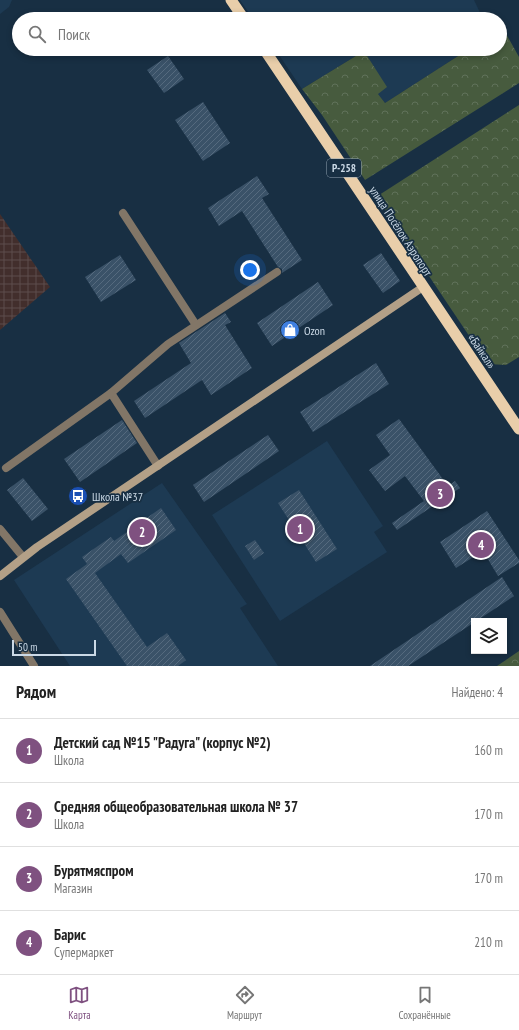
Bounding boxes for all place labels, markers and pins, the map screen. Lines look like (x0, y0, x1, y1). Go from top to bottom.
shop icon: Ozon (279, 319, 301, 341)
place label: Ozon (304, 323, 325, 338)
pin: 3 (427, 479, 453, 509)
bus stop icon: Школа №37 (67, 485, 89, 507)
place label: Школа №37 (92, 489, 143, 504)
pin: 1 (287, 514, 313, 544)
pin: 2 (129, 517, 155, 547)
pin: 4 (468, 530, 494, 560)

